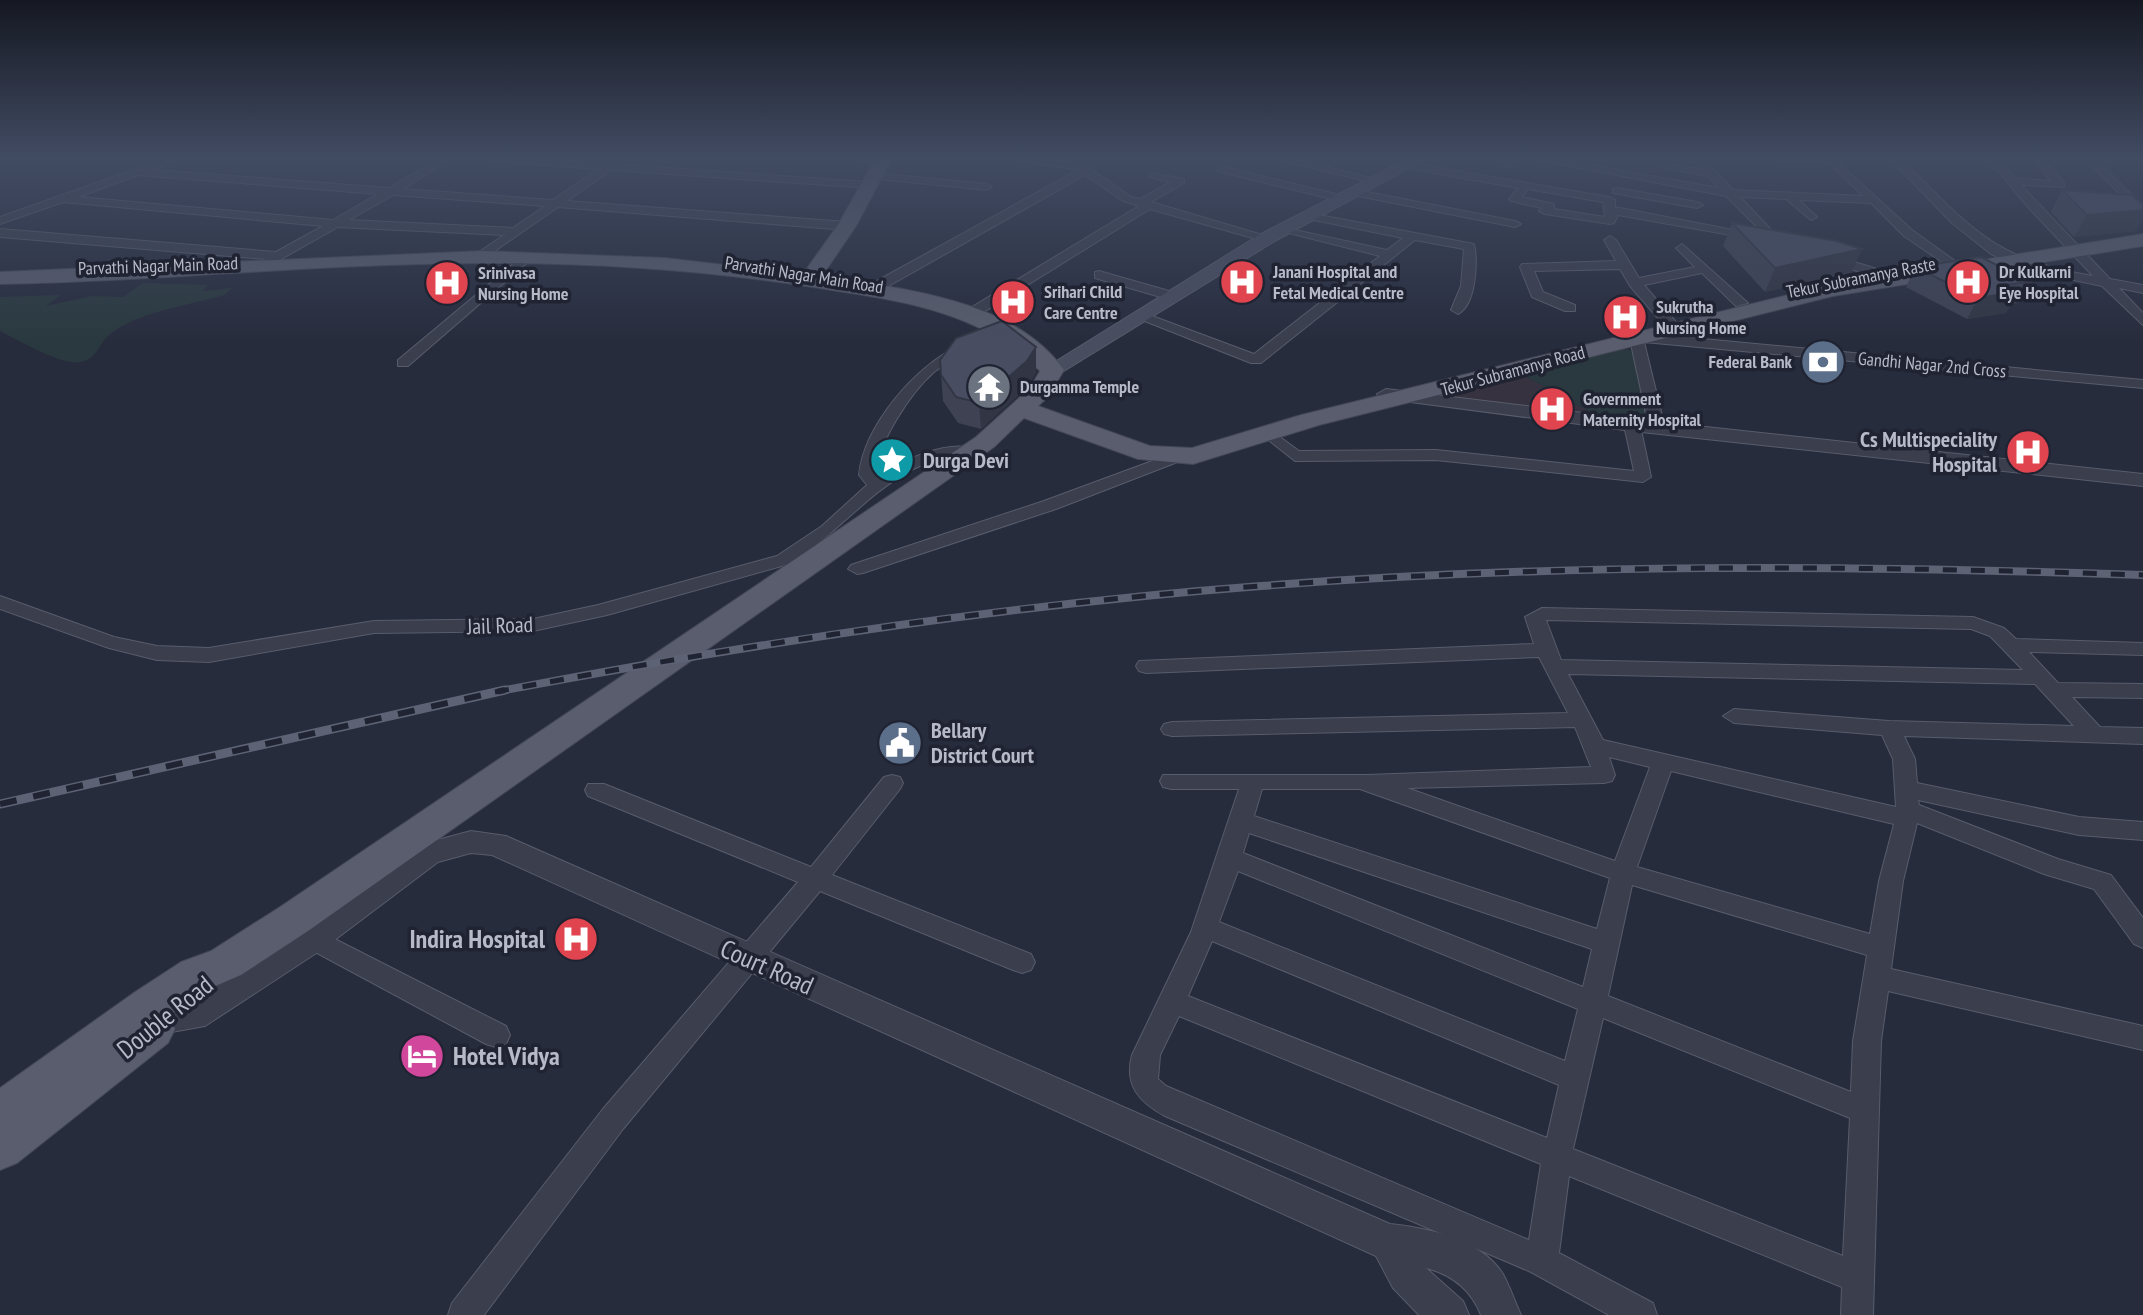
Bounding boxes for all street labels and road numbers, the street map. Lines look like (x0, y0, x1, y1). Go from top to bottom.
street label: Parvathi Nagar Main Road (78, 251, 238, 280)
street label: Parvathi Nagar Main Road (723, 251, 885, 298)
street label: Tekur Subramanya Raste (1784, 252, 1937, 303)
street label: Tekur Subramanya Road (1438, 340, 1587, 401)
street label: Gandhi Nagar 2nd Cross (1857, 347, 2007, 382)
street label: Jail Road (465, 610, 534, 640)
street label: Court Road (716, 931, 819, 1002)
street label: Double Road (110, 968, 219, 1065)

